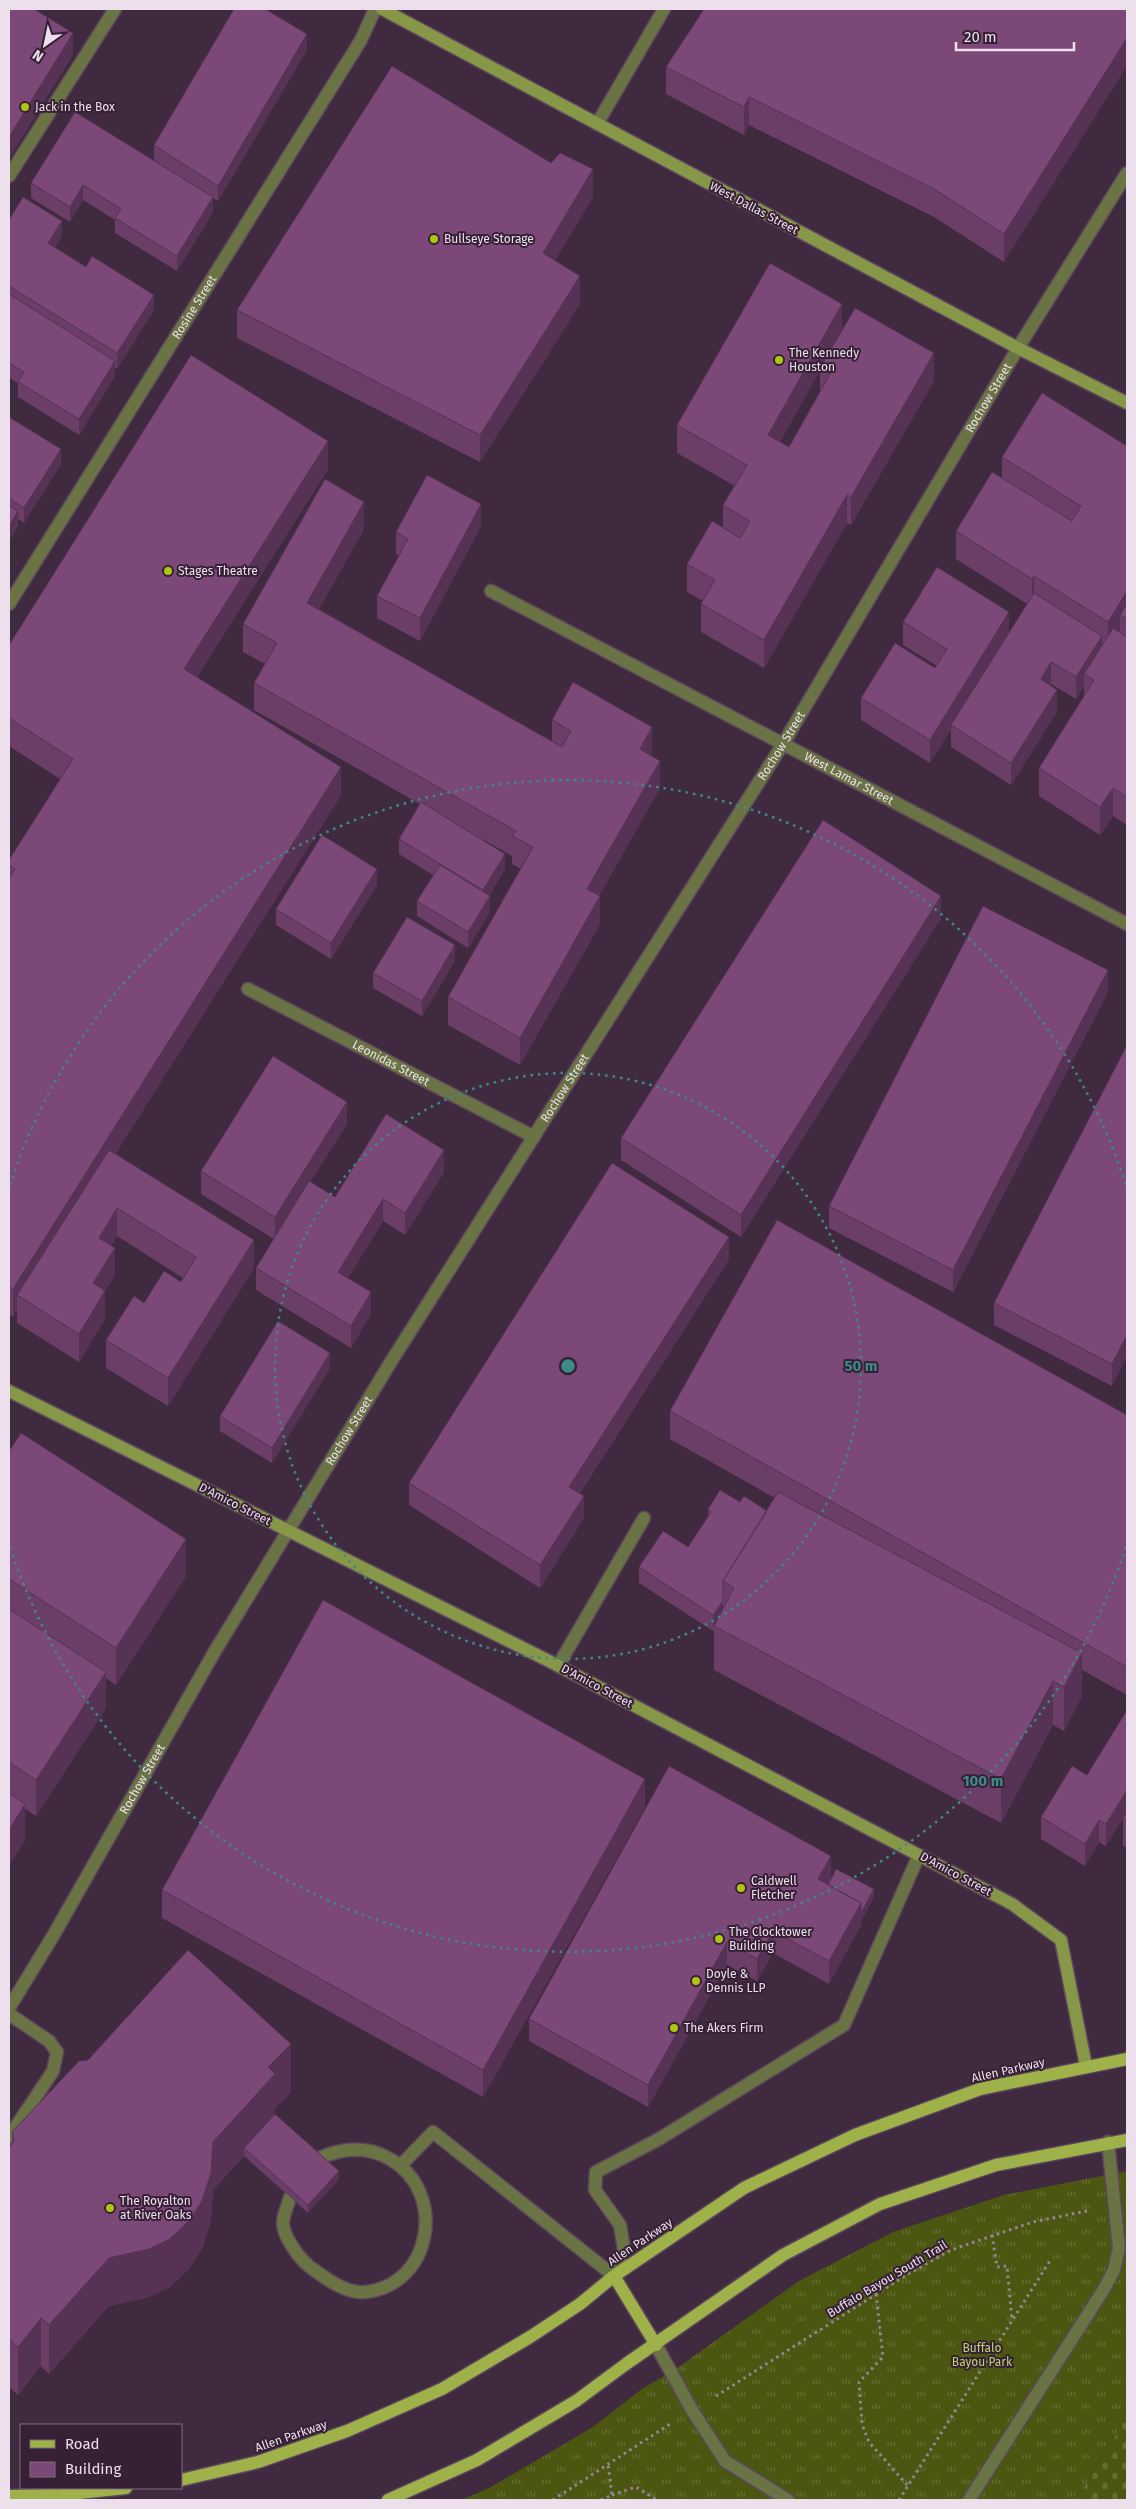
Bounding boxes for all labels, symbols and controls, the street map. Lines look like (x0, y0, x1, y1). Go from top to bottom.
north arrow (20, 20, 70, 70)
scale bar (956, 20, 1074, 52)
text: 20 m (964, 28, 997, 46)
text: N (30, 46, 47, 65)
place label: Jack in the Box (35, 100, 115, 114)
marker: Jack in the Box (19, 101, 31, 113)
street label: West Dallas Street (707, 179, 801, 238)
place label: Bullseye Storage (444, 232, 534, 246)
marker: Bullseye Storage (428, 233, 440, 245)
street label: Rosine Street (169, 272, 220, 342)
place label: The Kennedy Houston (789, 346, 859, 374)
marker: The Kennedy Houston (773, 354, 785, 366)
street label: Rochow Street (962, 360, 1015, 435)
place label: Stages Theatre (178, 564, 258, 578)
marker: Stages Theatre (162, 565, 174, 577)
street label: Rochow Street (755, 708, 808, 783)
street label: West Lamar Street (802, 749, 897, 808)
street label: Leonidas Street (350, 1037, 432, 1089)
street label: Rochow Street (538, 1051, 592, 1125)
centre of rings (559, 1357, 577, 1375)
text: 50 m (844, 1357, 878, 1375)
street label: Rochow Street (323, 1393, 376, 1468)
street label: D'Amico Street (197, 1480, 274, 1528)
street label: D'Amico Street (559, 1661, 636, 1711)
street label: Rochow Street (117, 1741, 168, 1816)
text: 100 m (963, 1772, 1003, 1790)
street label: D'Amico Street (918, 1849, 995, 1899)
place label: Caldwell Fletcher (751, 1874, 797, 1902)
marker: Caldwell Fletcher (735, 1882, 747, 1894)
place label: The Clocktower Building (729, 1925, 812, 1953)
marker: The Clocktower Building (713, 1933, 725, 1945)
place label: Doyle & Dennis LLP (706, 1967, 765, 1995)
marker: Doyle & Dennis LLP (690, 1975, 702, 1987)
place label: The Akers Firm (684, 2021, 763, 2035)
marker: The Akers Firm (668, 2022, 680, 2034)
street label: Allen Parkway (970, 2055, 1046, 2085)
place label: The Royalton at River Oaks (120, 2194, 192, 2222)
marker: The Royalton at River Oaks (104, 2202, 116, 2214)
street label: Allen Parkway (605, 2215, 675, 2269)
street label: Buffalo Bayou South Trail (825, 2237, 950, 2320)
park label: Buffalo Bayou Park (952, 2341, 1013, 2369)
street label: Allen Parkway (253, 2417, 329, 2455)
legend (20, 2424, 182, 2489)
text: Road (65, 2435, 100, 2453)
text: Building (65, 2460, 121, 2478)

